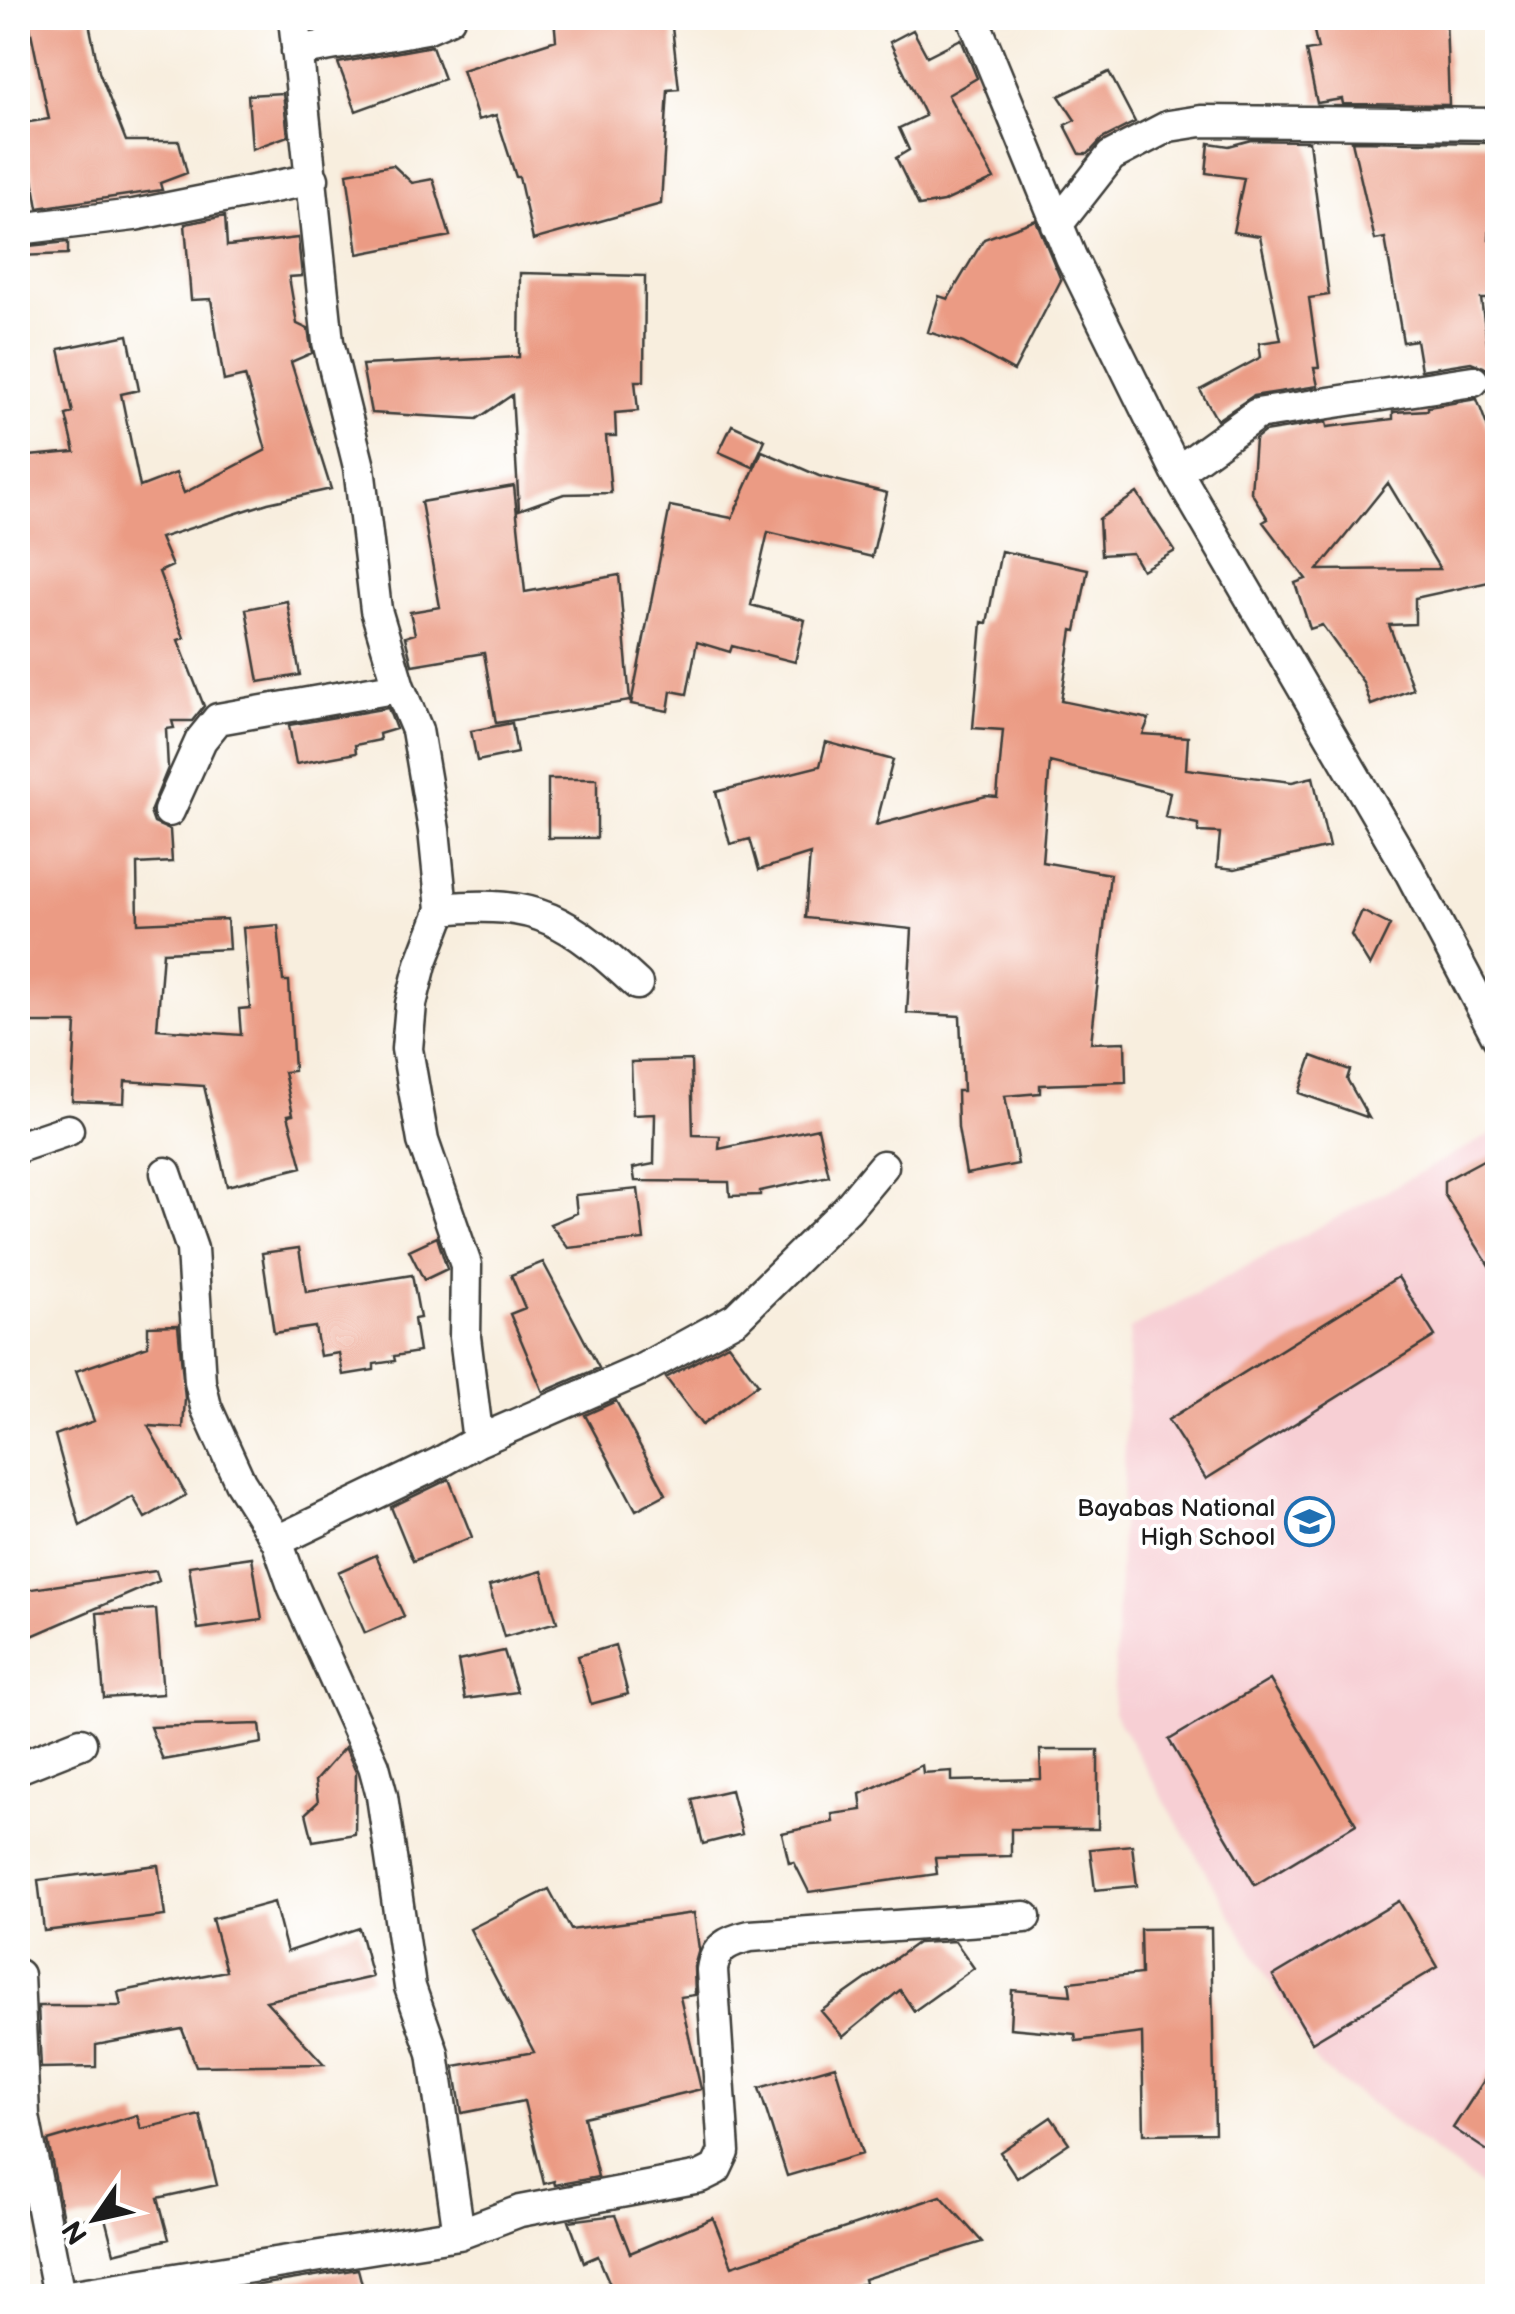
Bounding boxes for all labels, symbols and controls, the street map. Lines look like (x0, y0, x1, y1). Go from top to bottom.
place label: Bayabas National High School (1077, 1493, 1275, 1553)
school or university icon: Bayabas National High School (1284, 1495, 1336, 1547)
north arrow (45, 2169, 145, 2269)
text: N (56, 2214, 95, 2250)

